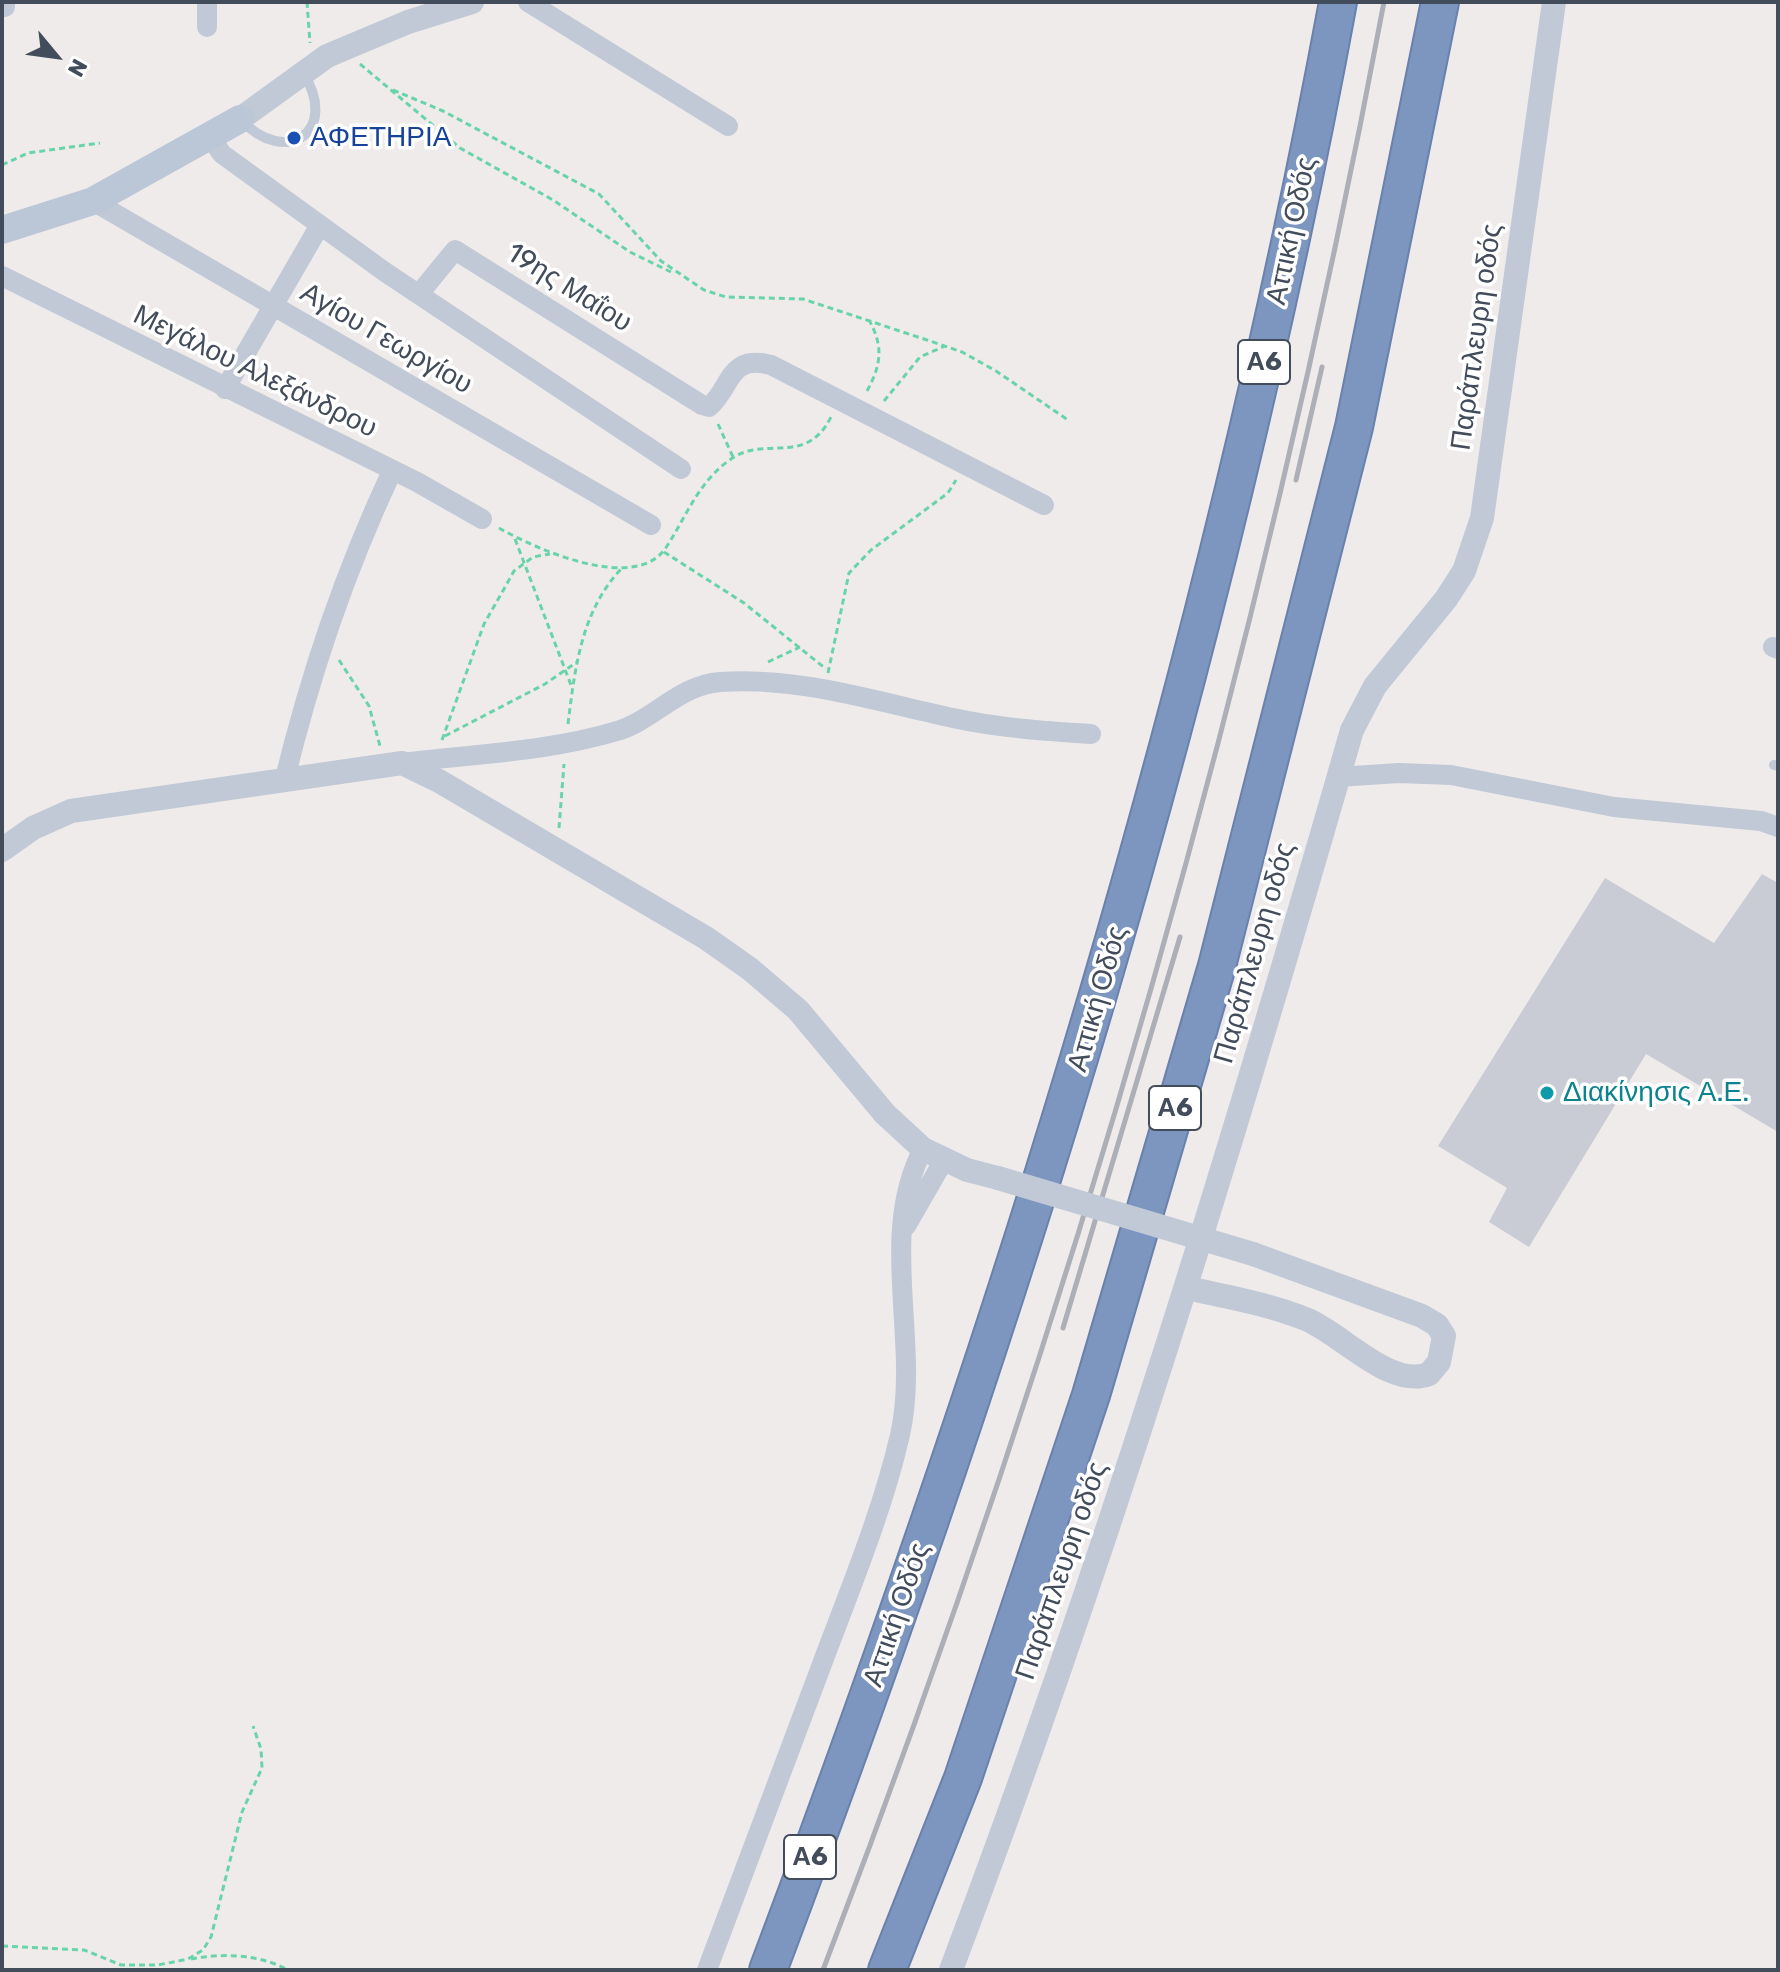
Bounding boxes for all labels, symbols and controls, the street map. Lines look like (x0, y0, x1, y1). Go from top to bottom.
north arrow (16, 16, 96, 96)
text: N (62, 54, 93, 81)
place label: ΑΦΕΤΗΡΙΑ (310, 121, 451, 155)
marker: ΑΦΕΤΗΡΙΑ (285, 129, 303, 147)
street label: Αττική Οδός (1260, 154, 1324, 308)
street label: Παράπλευρη οδός (1444, 222, 1510, 452)
street label: 19ης Μαΐου (500, 236, 638, 340)
street label: Αγίου Γεωργίου (294, 276, 478, 402)
street label: Μεγάλου Αλεξάνδρου (128, 298, 382, 446)
road number: Α6 (1238, 340, 1290, 384)
street label: Παράπλευρη οδός (1207, 839, 1303, 1067)
street label: Αττική Οδός (1061, 922, 1135, 1076)
place label: Διακίνησις Α.Ε. (1563, 1076, 1749, 1110)
marker: Διακίνησις Α.Ε. (1538, 1084, 1556, 1102)
road number: Α6 (1149, 1086, 1201, 1130)
street label: Παράπλευρη οδός (1009, 1458, 1115, 1684)
street label: Αττική Οδός (857, 1539, 937, 1691)
road number: Α6 (784, 1835, 836, 1879)

